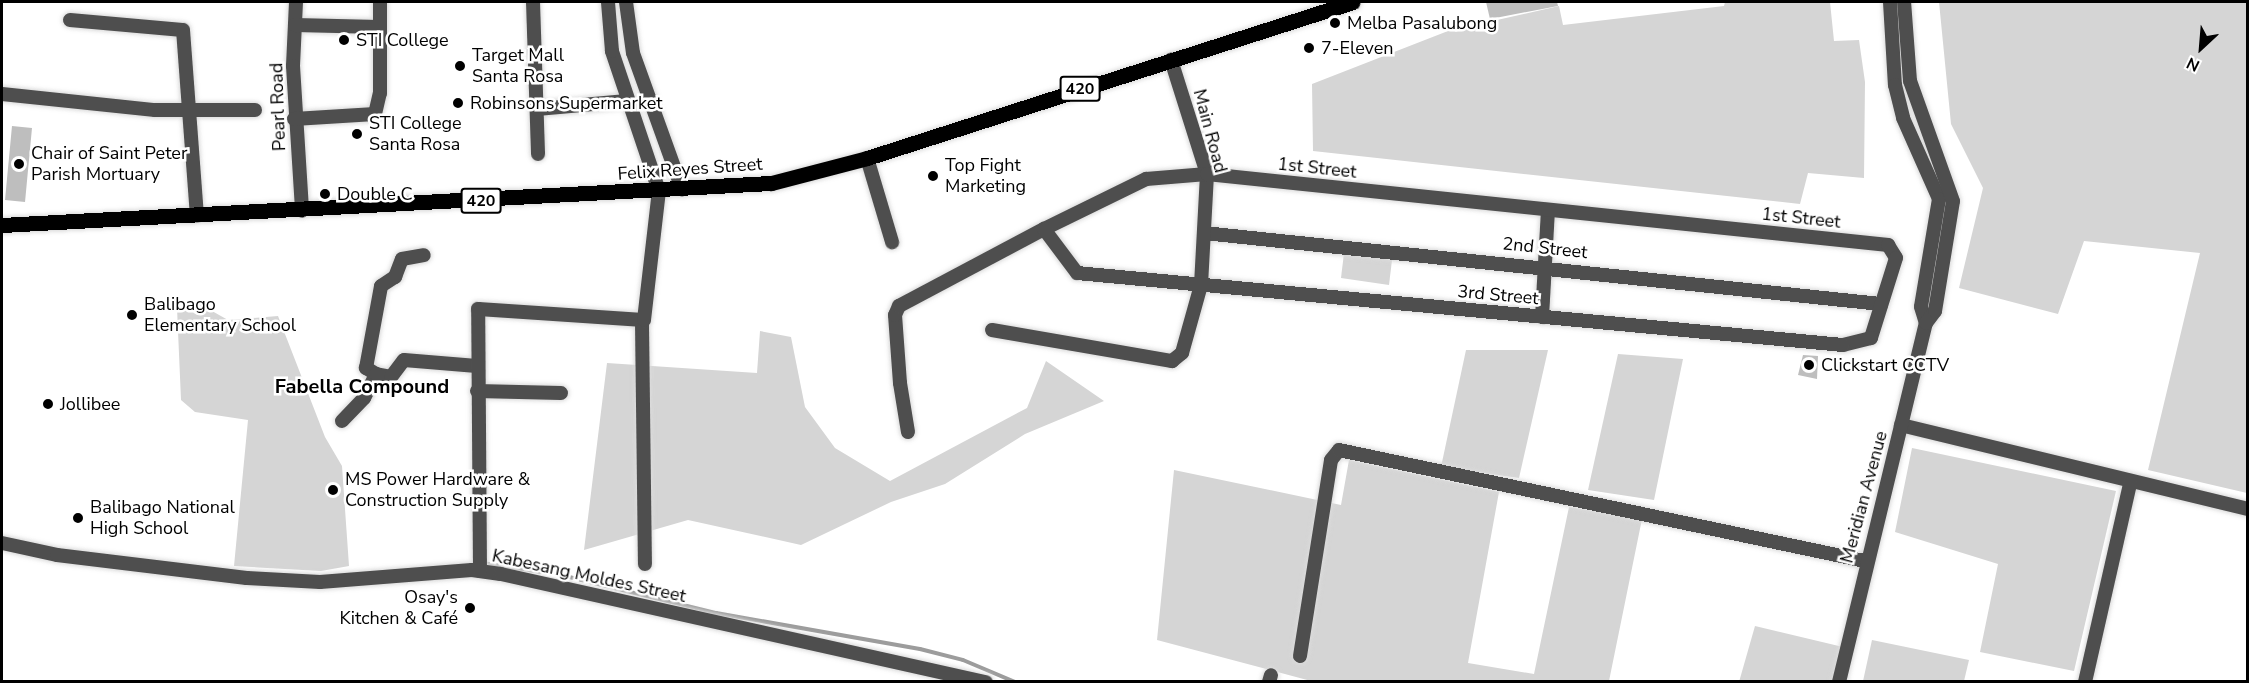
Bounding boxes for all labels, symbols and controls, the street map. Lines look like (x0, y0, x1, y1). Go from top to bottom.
place label: Melba Pasalubong (1347, 12, 1497, 34)
marker: Melba Pasalubong (1328, 16, 1342, 30)
north arrow (2171, 18, 2231, 78)
place label: STI College (356, 29, 449, 51)
marker: STI College (337, 33, 351, 47)
place label: 7-Eleven (1321, 37, 1394, 59)
marker: 7-Eleven (1302, 41, 1316, 55)
place label: Target Mall Santa Rosa (472, 45, 564, 88)
text: N (2183, 52, 2203, 77)
marker: Target Mall Santa Rosa (453, 59, 467, 73)
street label: Pearl Road (266, 62, 290, 152)
road number: 420 (1059, 76, 1101, 102)
street label: Main Road (1188, 87, 1232, 175)
place label: Robinsons Supermarket (470, 92, 663, 114)
marker: Robinsons Supermarket (451, 96, 465, 110)
place label: STI College Santa Rosa (369, 113, 462, 156)
marker: STI College Santa Rosa (350, 127, 364, 141)
place label: Chair of Saint Peter Parish Mortuary (31, 143, 187, 186)
street label: Felix Reyes Street (617, 153, 763, 185)
street label: 1st Street (1276, 153, 1358, 183)
place label: Top Fight Marketing (945, 155, 1026, 198)
marker: Chair of Saint Peter Parish Mortuary (12, 157, 26, 171)
marker: Top Fight Marketing (926, 169, 940, 183)
place label: Double C (337, 183, 413, 205)
marker: Double C (318, 187, 332, 201)
road number: 420 (460, 188, 502, 214)
street label: 1st Street (1760, 203, 1842, 233)
street label: 2nd Street (1501, 233, 1589, 263)
street label: 3rd Street (1457, 281, 1539, 309)
place label: Balibago Elementary School (144, 294, 296, 336)
marker: Balibago Elementary School (125, 308, 139, 322)
place label: Clickstart CCTV (1821, 354, 1949, 376)
marker: Clickstart CCTV (1802, 358, 1816, 372)
district label: Fabella Compound (275, 374, 449, 398)
place label: Jollibee (60, 393, 120, 415)
marker: Jollibee (41, 397, 55, 411)
street label: Meridian Avenue (1836, 429, 1892, 565)
place label: MS Power Hardware & Construction Supply (345, 469, 530, 512)
marker: MS Power Hardware & Construction Supply (326, 483, 340, 497)
place label: Balibago National High School (90, 497, 235, 540)
marker: Balibago National High School (71, 511, 85, 525)
street label: Kabesang Moldes Street (490, 545, 688, 607)
place label: Osay's Kitchen & Café (340, 587, 458, 630)
marker: Osay's Kitchen & Café (463, 601, 477, 615)

